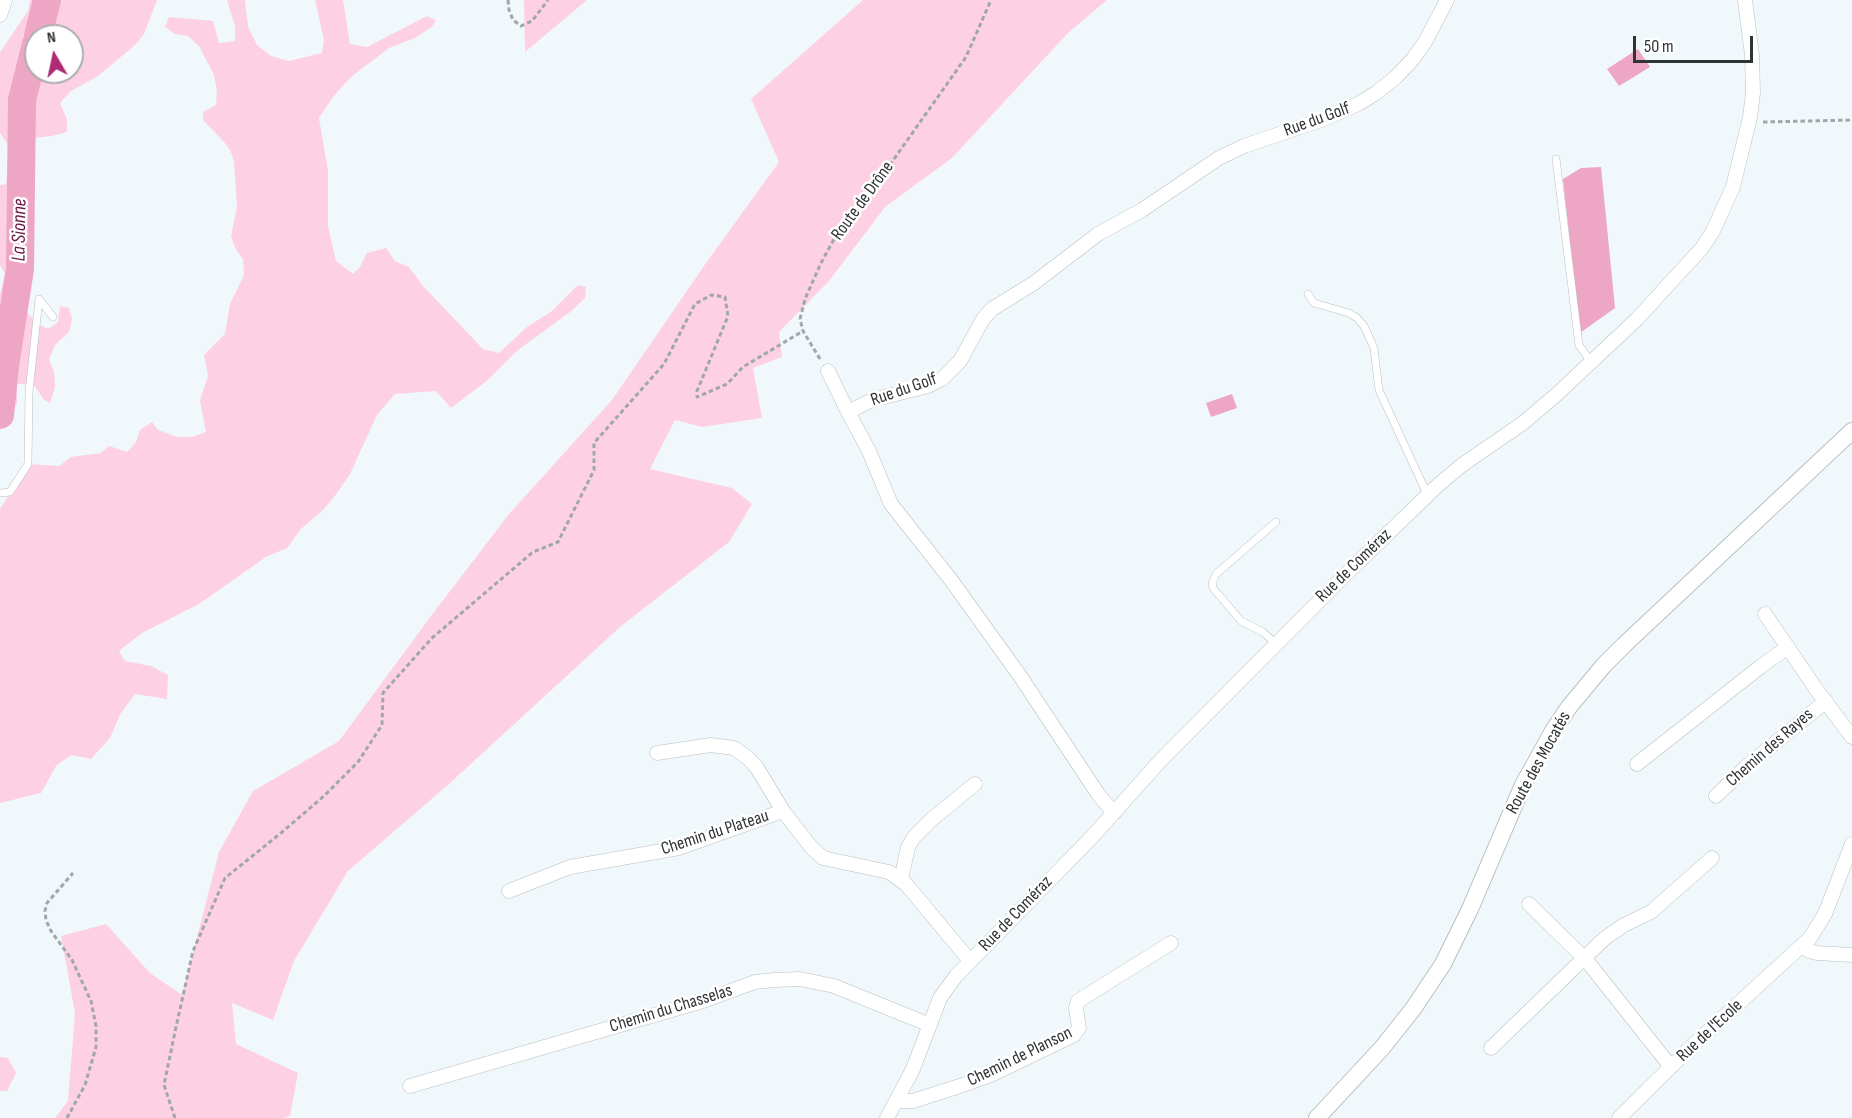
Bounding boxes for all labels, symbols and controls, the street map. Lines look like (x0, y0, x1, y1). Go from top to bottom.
north arrow (24, 24, 84, 84)
scale bar (1636, 24, 1756, 62)
text: N (46, 28, 57, 48)
text: 50 m (1644, 36, 1674, 57)
street label: Rue du Golf (1281, 98, 1353, 142)
street label: Route de Drône (827, 157, 899, 245)
water label: La Sionne (7, 198, 33, 262)
street label: Rue du Golf (868, 369, 940, 411)
street label: Rue de Coméraz (1312, 525, 1396, 607)
street label: Chemin des Rayes (1722, 704, 1818, 792)
street label: Route des Mocatés (1502, 708, 1576, 818)
street label: Chemin du Plateau (658, 805, 772, 861)
street label: Rue de Coméraz (975, 872, 1057, 956)
street label: Chemin du Chasselas (607, 980, 735, 1038)
street label: Rue de l'Ecole (1673, 995, 1747, 1067)
street label: Chemin de Planson (964, 1022, 1076, 1092)

